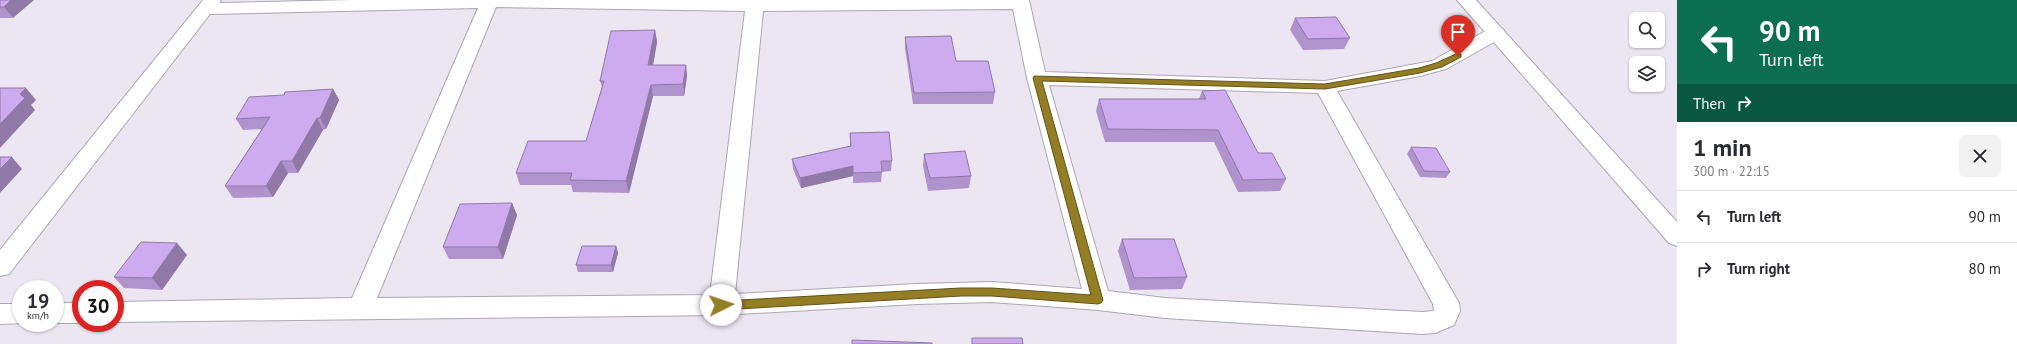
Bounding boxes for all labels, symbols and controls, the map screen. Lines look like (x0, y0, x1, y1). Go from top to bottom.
map controls (1629, 12, 1665, 92)
button: search (1629, 12, 1665, 48)
text: 90 m (1759, 12, 1820, 49)
pin (1441, 15, 1475, 56)
icon: left (1693, 16, 1745, 68)
icon: arrive (1447, 21, 1469, 43)
text: Turn left (1759, 48, 1824, 71)
button: layers (1629, 56, 1665, 92)
icon: right (1733, 92, 1755, 114)
text: Then (1693, 94, 1725, 113)
text: 1 min (1693, 132, 1752, 163)
button: close (1959, 135, 2001, 177)
text: 300 m · 22:15 (1693, 163, 1770, 180)
icon: left (1693, 206, 1715, 228)
text: Turn left (1727, 207, 1781, 226)
text: 90 m (1968, 207, 2001, 226)
icon: right (1693, 258, 1715, 280)
text: Turn right (1727, 259, 1790, 278)
text: 80 m (1968, 259, 2001, 278)
speed limit sign: 30 (72, 280, 124, 332)
position arrow (700, 284, 742, 326)
text: 19 (27, 288, 49, 314)
text: km/h (27, 309, 49, 322)

